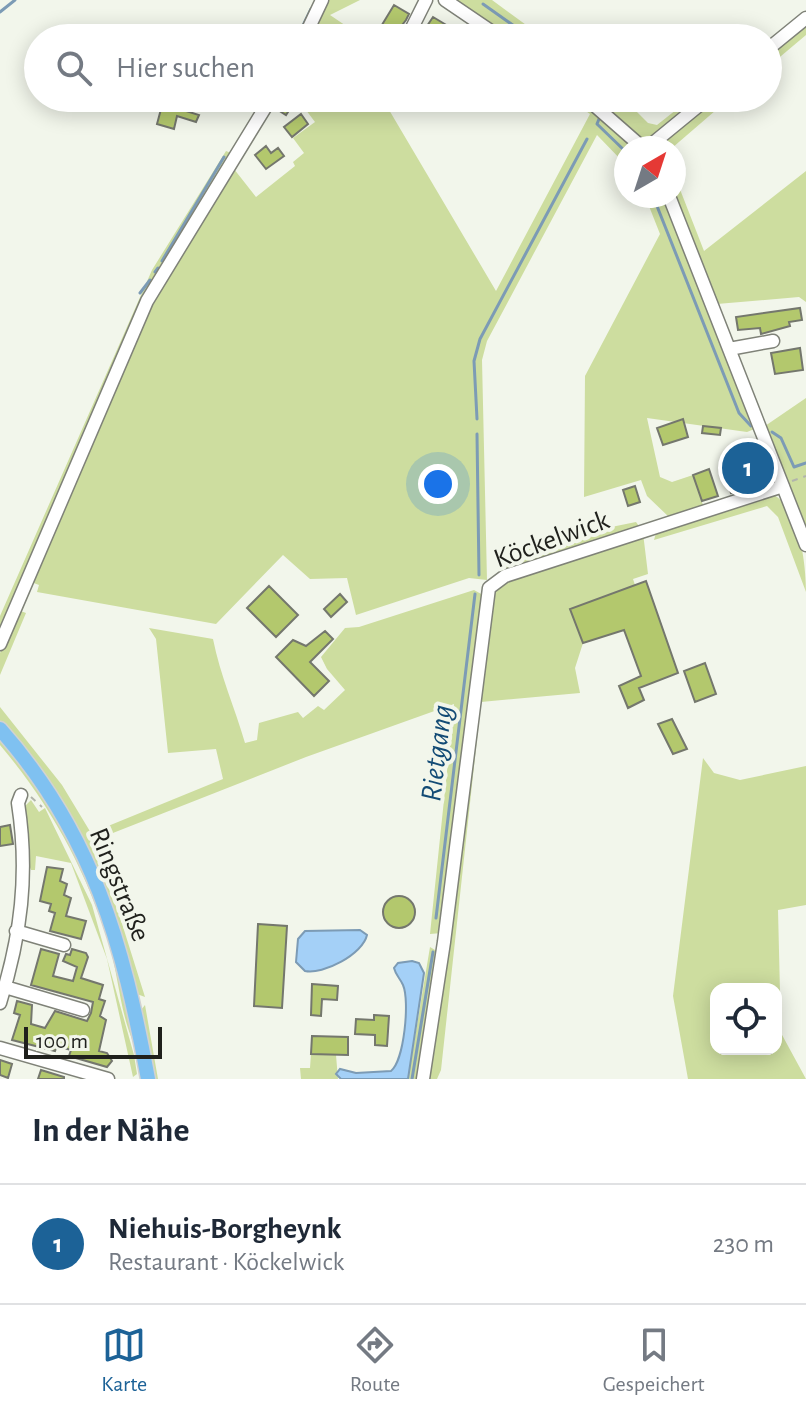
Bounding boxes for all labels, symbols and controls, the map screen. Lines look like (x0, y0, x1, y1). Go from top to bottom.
search box (24, 24, 782, 112)
icon: search (52, 46, 96, 90)
text: Hier suchen (116, 53, 255, 83)
north arrow (614, 136, 686, 208)
pin: 1 (722, 438, 774, 498)
your location (418, 464, 458, 504)
street label: Köckelwick (490, 506, 613, 574)
water label: Rietgang (416, 703, 458, 803)
street label: Ringstraße (84, 824, 155, 946)
map controls (710, 983, 782, 1055)
button: locate (710, 983, 782, 1055)
scale bar (24, 1023, 162, 1059)
text: 100 m (36, 1030, 88, 1052)
text: In der Nähe (32, 1114, 189, 1148)
text: Niehuis-Borgheynk (108, 1214, 341, 1244)
text: 1 (53, 1231, 63, 1257)
text: 230 m (713, 1231, 774, 1257)
text: Restaurant · Köckelwick (108, 1249, 344, 1275)
tab: Karte (101, 1323, 147, 1397)
tab: Route (350, 1323, 400, 1397)
tab: Gespeichert (603, 1323, 705, 1397)

